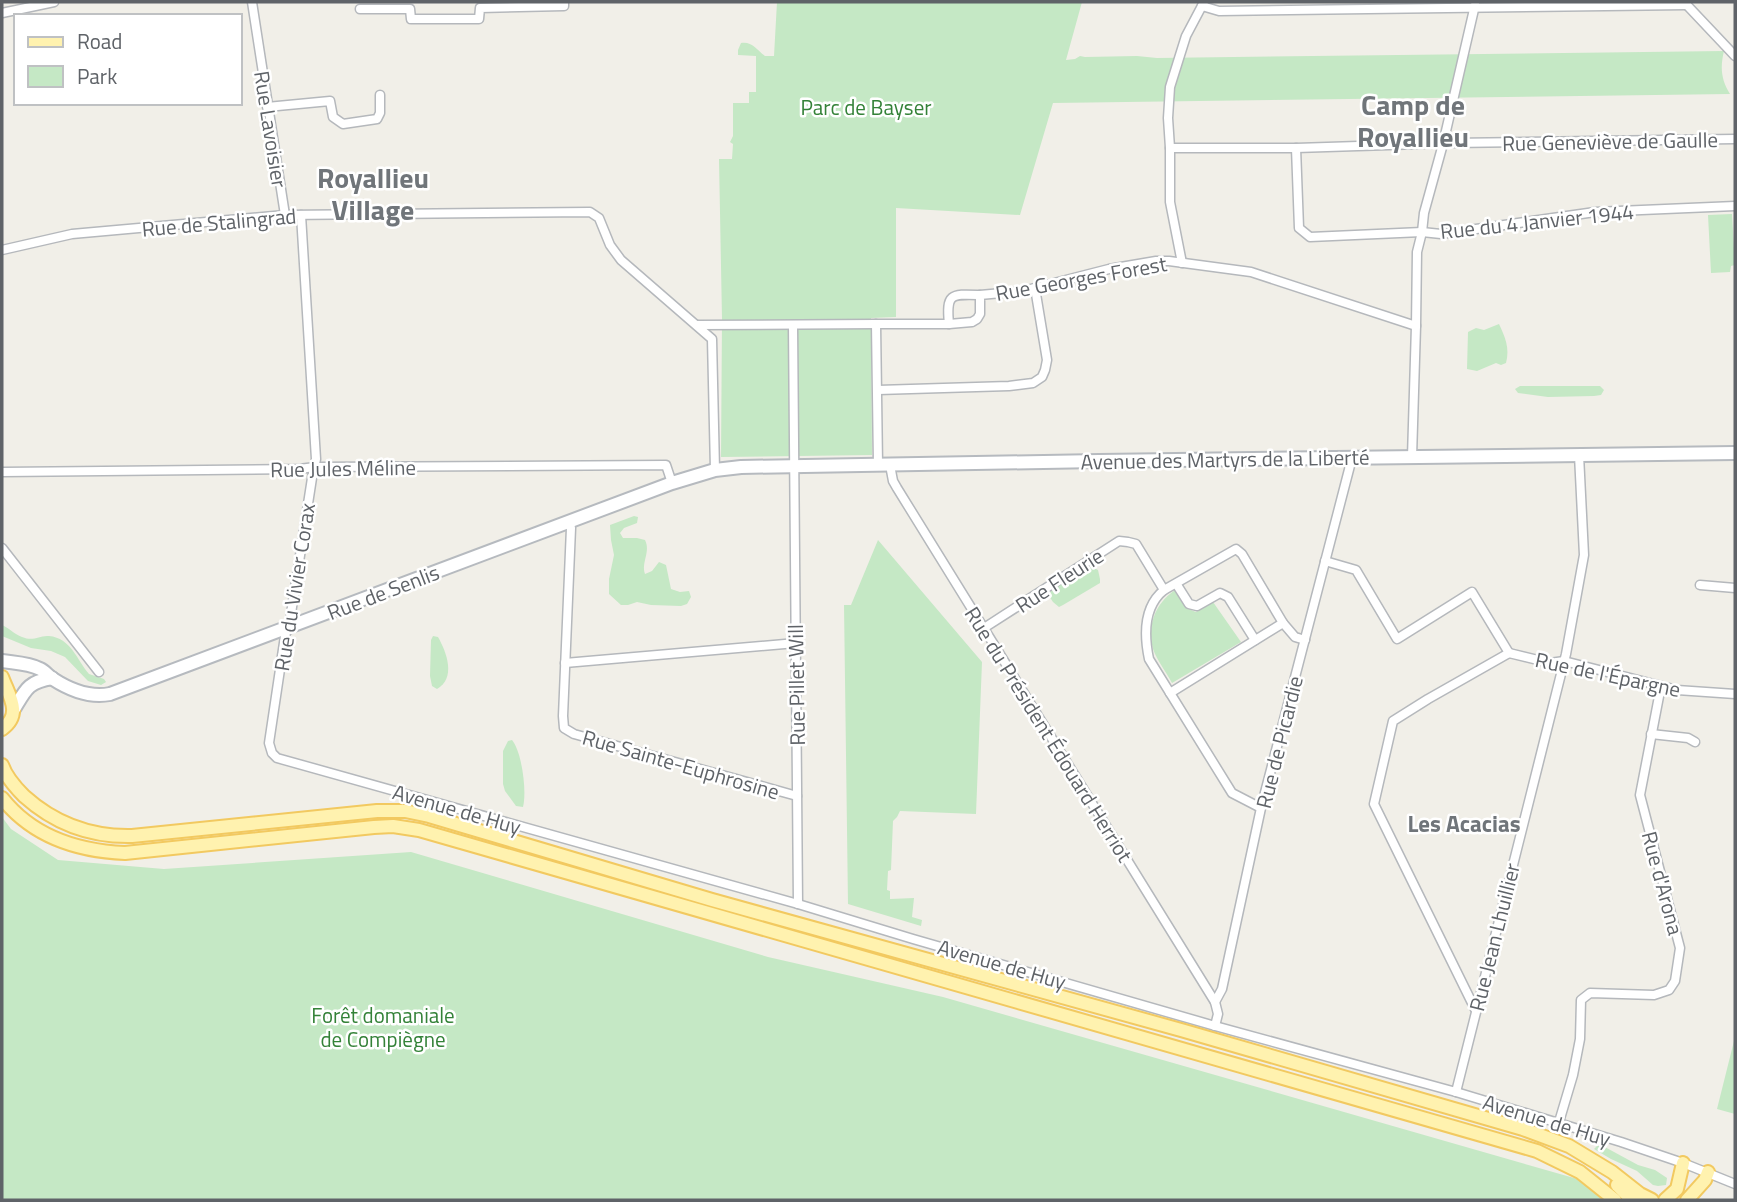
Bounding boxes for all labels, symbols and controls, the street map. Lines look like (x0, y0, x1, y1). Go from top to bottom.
legend (14, 14, 242, 105)
text: Road (77, 25, 122, 57)
text: Park (77, 60, 117, 92)
street label: Rue Lavoisier (246, 68, 296, 190)
district label: Camp de Royallieu (1357, 83, 1469, 158)
park label: Parc de Bayser (800, 91, 932, 123)
street label: Rue Geneviève de Gaulle (1502, 123, 1718, 159)
district label: Royallieu Village (317, 156, 429, 231)
street label: Rue du 4 Janvier 1944 (1439, 195, 1635, 247)
street label: Rue de Stalingrad (140, 199, 298, 245)
street label: Rue Georges Forest (993, 247, 1170, 309)
street label: Avenue des Martyrs de la Liberté (1080, 440, 1370, 478)
street label: Rue Jules Méline (270, 451, 416, 485)
street label: Rue du Vivier Corax (265, 500, 323, 673)
street label: Rue Fleurie (1009, 540, 1109, 620)
street label: Rue de Senlis (322, 556, 444, 628)
street label: Rue du Président Édouard Herriot (957, 600, 1141, 868)
street label: Rue Pillet Will (779, 624, 813, 746)
street label: Rue de l'Épargne (1532, 643, 1684, 705)
street label: Rue de Picardie (1247, 672, 1311, 812)
street label: Rue Sainte-Euphrosine (579, 721, 783, 807)
street label: Avenue de Huy (389, 775, 525, 843)
district label: Les Acacias (1407, 806, 1521, 841)
street label: Rue d'Arona (1634, 828, 1692, 939)
street label: Rue Jean Lhuillier (1460, 860, 1528, 1014)
street label: Avenue de Huy (934, 930, 1070, 998)
park label: Forêt domaniale de Compiègne (311, 999, 455, 1055)
street label: Avenue de Huy (1479, 1085, 1615, 1155)

